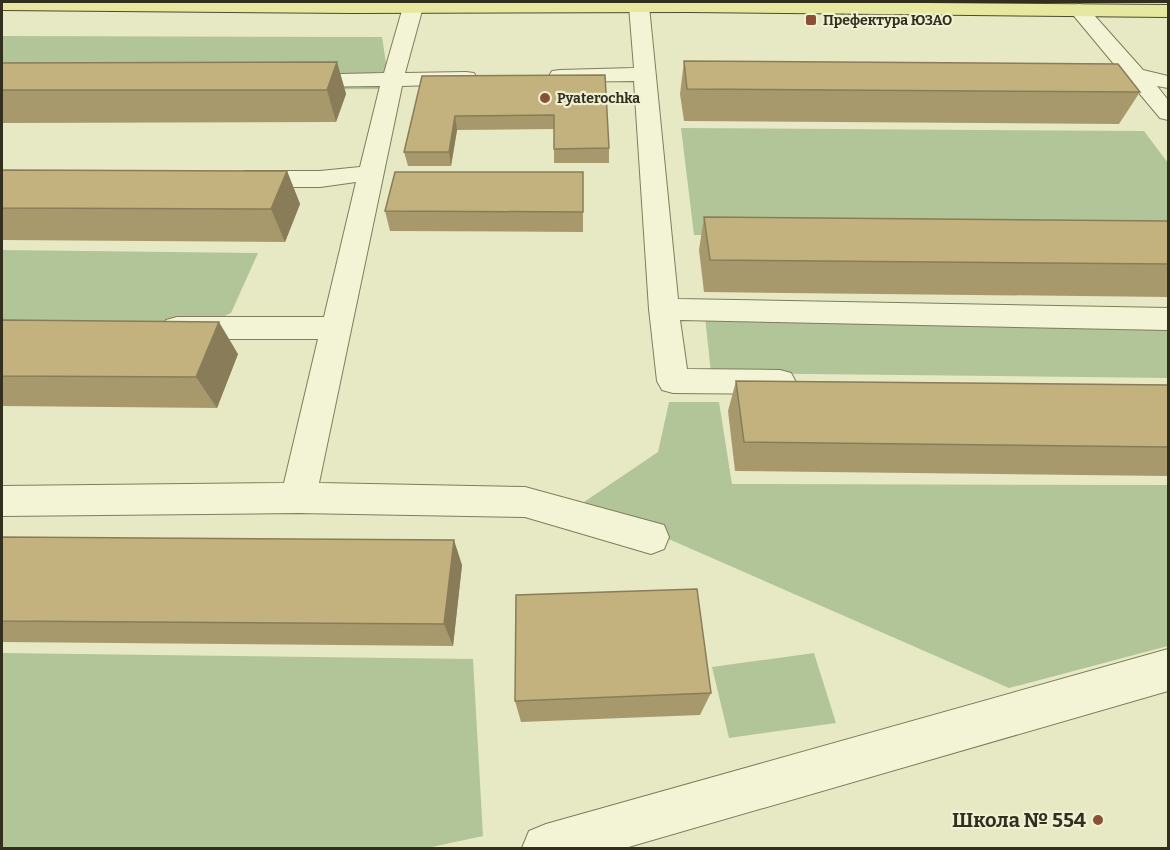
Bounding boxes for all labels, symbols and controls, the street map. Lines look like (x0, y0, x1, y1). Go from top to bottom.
place label: Префектура ЮЗАО (823, 12, 952, 29)
marker: Префектура ЮЗАО (804, 13, 818, 27)
place label: Pyaterochka (557, 90, 640, 107)
marker: Pyaterochka (538, 91, 552, 105)
place label: Школа № 554 (952, 808, 1086, 832)
marker: Школа № 554 (1091, 813, 1105, 827)

